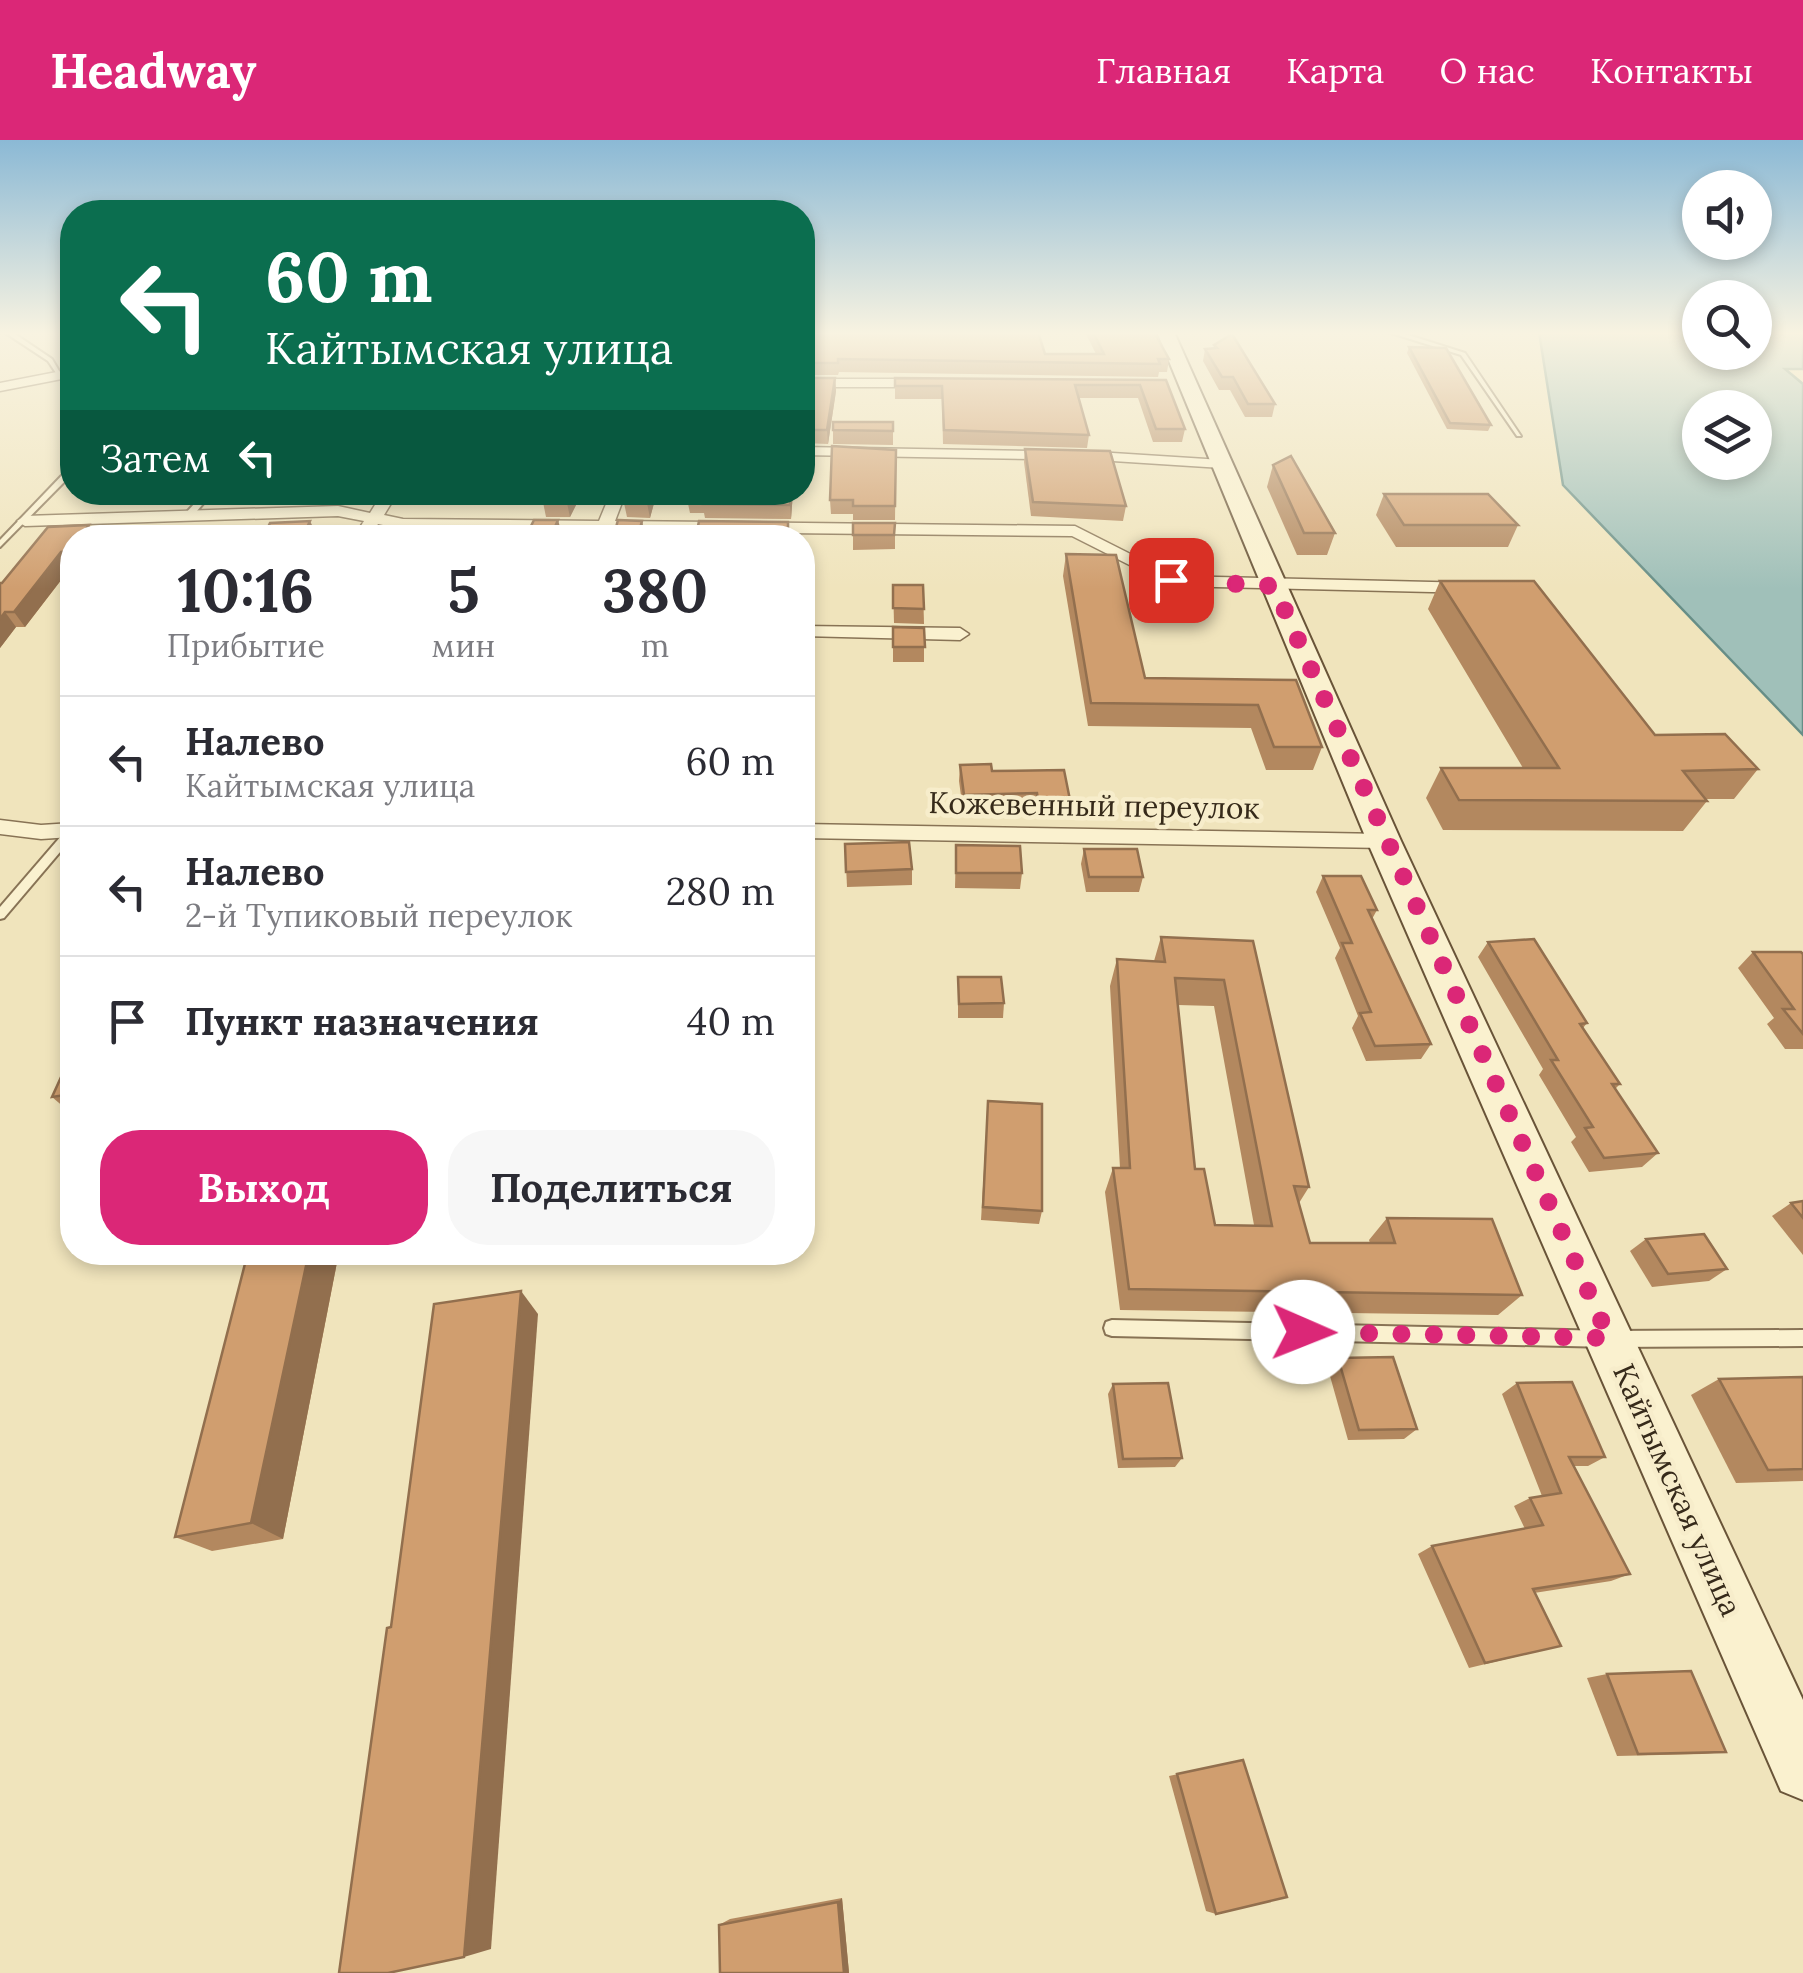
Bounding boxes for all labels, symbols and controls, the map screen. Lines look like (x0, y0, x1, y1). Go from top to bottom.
text: Headway (50, 40, 256, 101)
text: Главная (1096, 48, 1231, 93)
text: Карта (1286, 48, 1384, 93)
text: О нас (1439, 48, 1535, 93)
text: Контакты (1590, 48, 1753, 93)
map controls (1682, 170, 1772, 480)
button: sound (1682, 170, 1772, 260)
text: 60 m (265, 232, 433, 321)
icon: left (100, 240, 230, 370)
button: search (1682, 280, 1772, 370)
text: Кайтымская улица (265, 319, 673, 376)
button: layers (1682, 390, 1772, 480)
icon: left (230, 430, 285, 485)
text: Затем (100, 434, 210, 482)
pin (1129, 538, 1214, 623)
text: 10:16 (178, 552, 314, 628)
text: 5 (447, 552, 480, 628)
text: 380 (602, 552, 708, 628)
icon: arrive (1144, 553, 1199, 608)
text: Прибытие (167, 625, 325, 666)
text: мин (432, 625, 495, 666)
text: m (641, 625, 669, 666)
text: Налево (185, 717, 325, 765)
icon: left (100, 734, 155, 789)
text: 60 m (685, 737, 775, 785)
text: Кайтымская улица (185, 765, 475, 806)
street label: Кожевенный переулок (928, 783, 1260, 828)
text: Налево (185, 847, 325, 895)
icon: left (100, 864, 155, 919)
text: 280 m (666, 867, 775, 915)
text: 2-й Тупиковый переулок (185, 895, 573, 936)
icon: arrive (100, 994, 155, 1049)
text: Пункт назначения (185, 997, 539, 1045)
text: 40 m (687, 997, 775, 1045)
button: Выход (100, 1130, 428, 1245)
button: Поделиться (448, 1130, 775, 1245)
position arrow (1251, 1280, 1355, 1384)
street label: Кайтымская улица (1604, 1358, 1751, 1622)

